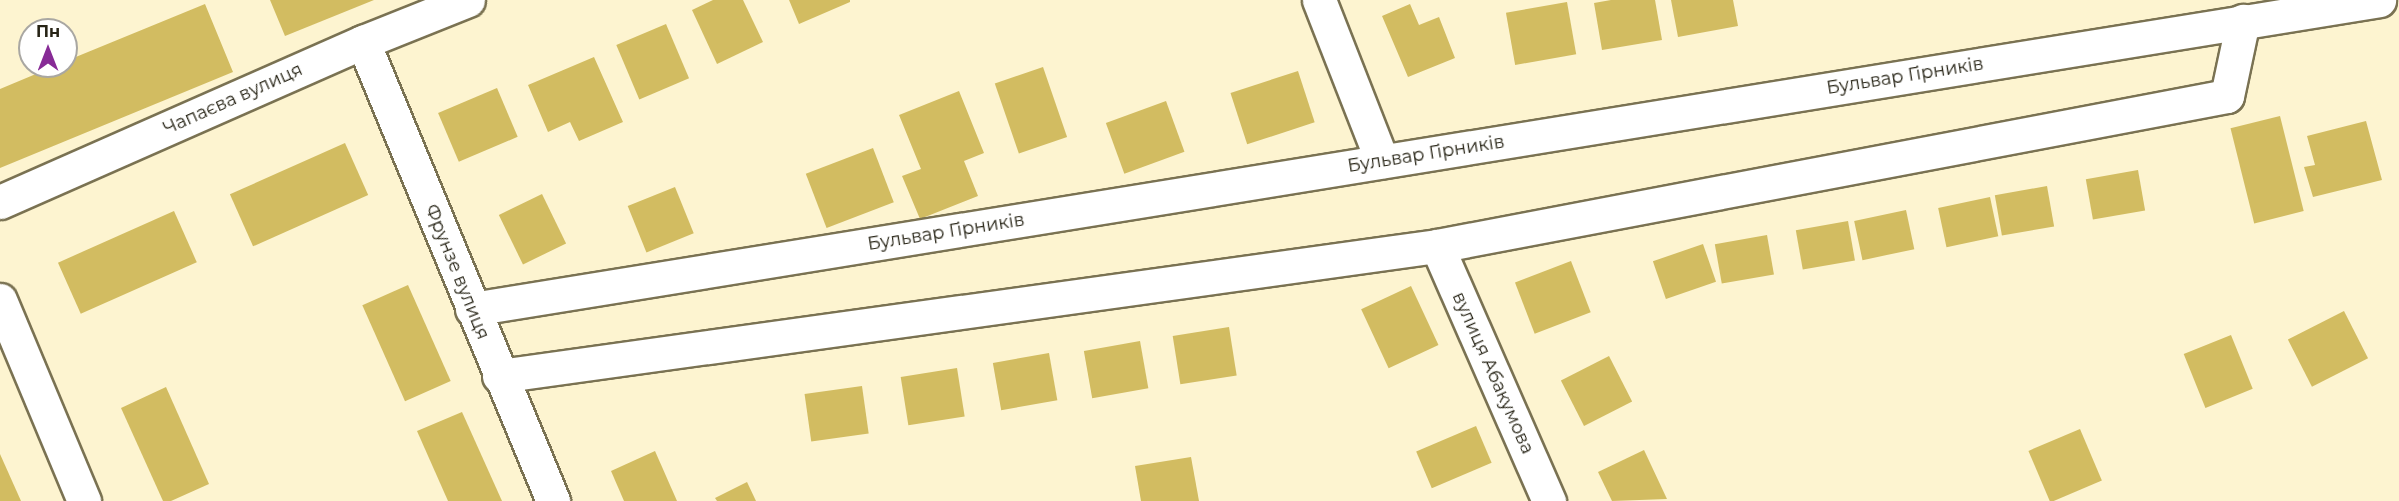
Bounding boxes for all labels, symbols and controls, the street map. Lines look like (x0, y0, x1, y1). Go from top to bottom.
north arrow (18, 18, 78, 78)
text: Пн (36, 22, 60, 41)
street label: Бульвар Гірників (1825, 53, 1985, 99)
street label: Чапаєва вулиця (160, 59, 306, 139)
street label: Бульвар Гірників (1346, 131, 1506, 177)
street label: Фрунзе вулиця (420, 201, 494, 343)
street label: Бульвар Гірників (866, 209, 1026, 255)
street label: вулиця Абакумова (1448, 289, 1538, 457)

